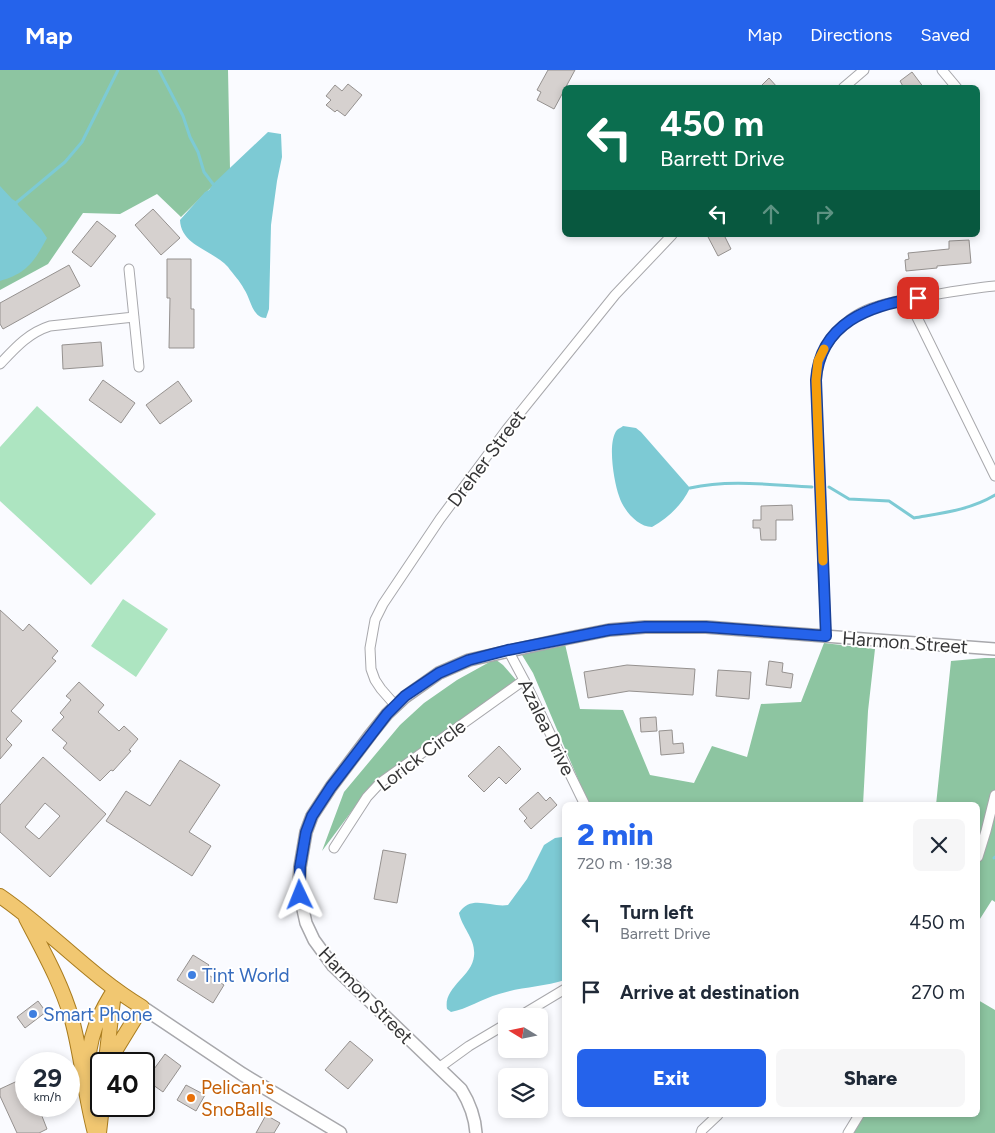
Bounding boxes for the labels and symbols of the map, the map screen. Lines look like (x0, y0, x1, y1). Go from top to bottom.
pin (897, 277, 939, 319)
street label: Dreher Street (443, 405, 530, 511)
street label: Harmon Street (841, 627, 969, 658)
street label: Azalea Drive (513, 675, 580, 779)
street label: Lorick Circle (372, 715, 470, 796)
position arrow (273, 868, 325, 920)
street label: Harmon Street (314, 942, 418, 1049)
place label: Tint World (202, 964, 290, 987)
marker: Tint World (186, 969, 198, 981)
place label: Smart Phone (43, 1003, 152, 1026)
marker: Smart Phone (27, 1008, 39, 1020)
north arrow (498, 1008, 548, 1058)
speed limit sign: 40 (90, 1052, 155, 1117)
place label: Pelican's SnoBalls (201, 1076, 274, 1121)
marker: Pelican's SnoBalls (185, 1092, 197, 1104)

